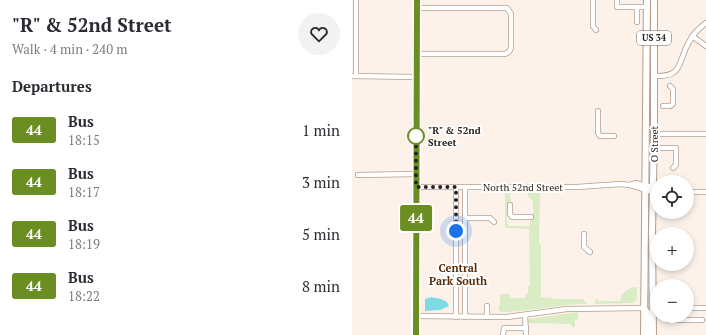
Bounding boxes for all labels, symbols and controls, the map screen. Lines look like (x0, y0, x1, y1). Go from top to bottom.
text: "R" & 52nd Street (12, 12, 172, 37)
button: heart (298, 13, 340, 55)
road number: US 34 (637, 31, 671, 45)
text: Walk · 4 min · 240 m (12, 40, 127, 58)
text: Departures (12, 76, 92, 96)
text: Bus (68, 111, 94, 131)
text: 44 (26, 120, 42, 139)
text: 1 min (302, 120, 340, 140)
place label: "R" & 52nd Street (428, 124, 481, 149)
street label: O Street (648, 125, 661, 162)
marker: "R" & 52nd Street (407, 127, 425, 145)
text: 18:15 (68, 131, 100, 149)
text: Bus (68, 163, 94, 183)
text: 44 (26, 172, 42, 191)
text: 3 min (302, 172, 340, 192)
map controls (650, 175, 694, 323)
button: locate (650, 175, 694, 219)
street label: North 52nd Street (483, 181, 563, 194)
text: 18:17 (68, 183, 100, 201)
line badge: 44 (398, 205, 434, 231)
text: 44 (408, 208, 424, 227)
text: Bus (68, 215, 94, 235)
your location (446, 221, 466, 241)
text: 44 (26, 224, 42, 243)
text: 5 min (302, 224, 340, 244)
button: + (650, 227, 694, 271)
text: 18:19 (68, 235, 100, 253)
district label: Central Park South (429, 261, 487, 288)
text: Bus (68, 267, 94, 287)
text: 44 (26, 276, 42, 295)
text: 8 min (302, 276, 340, 296)
button: − (650, 279, 694, 323)
text: 18:22 (68, 287, 100, 305)

